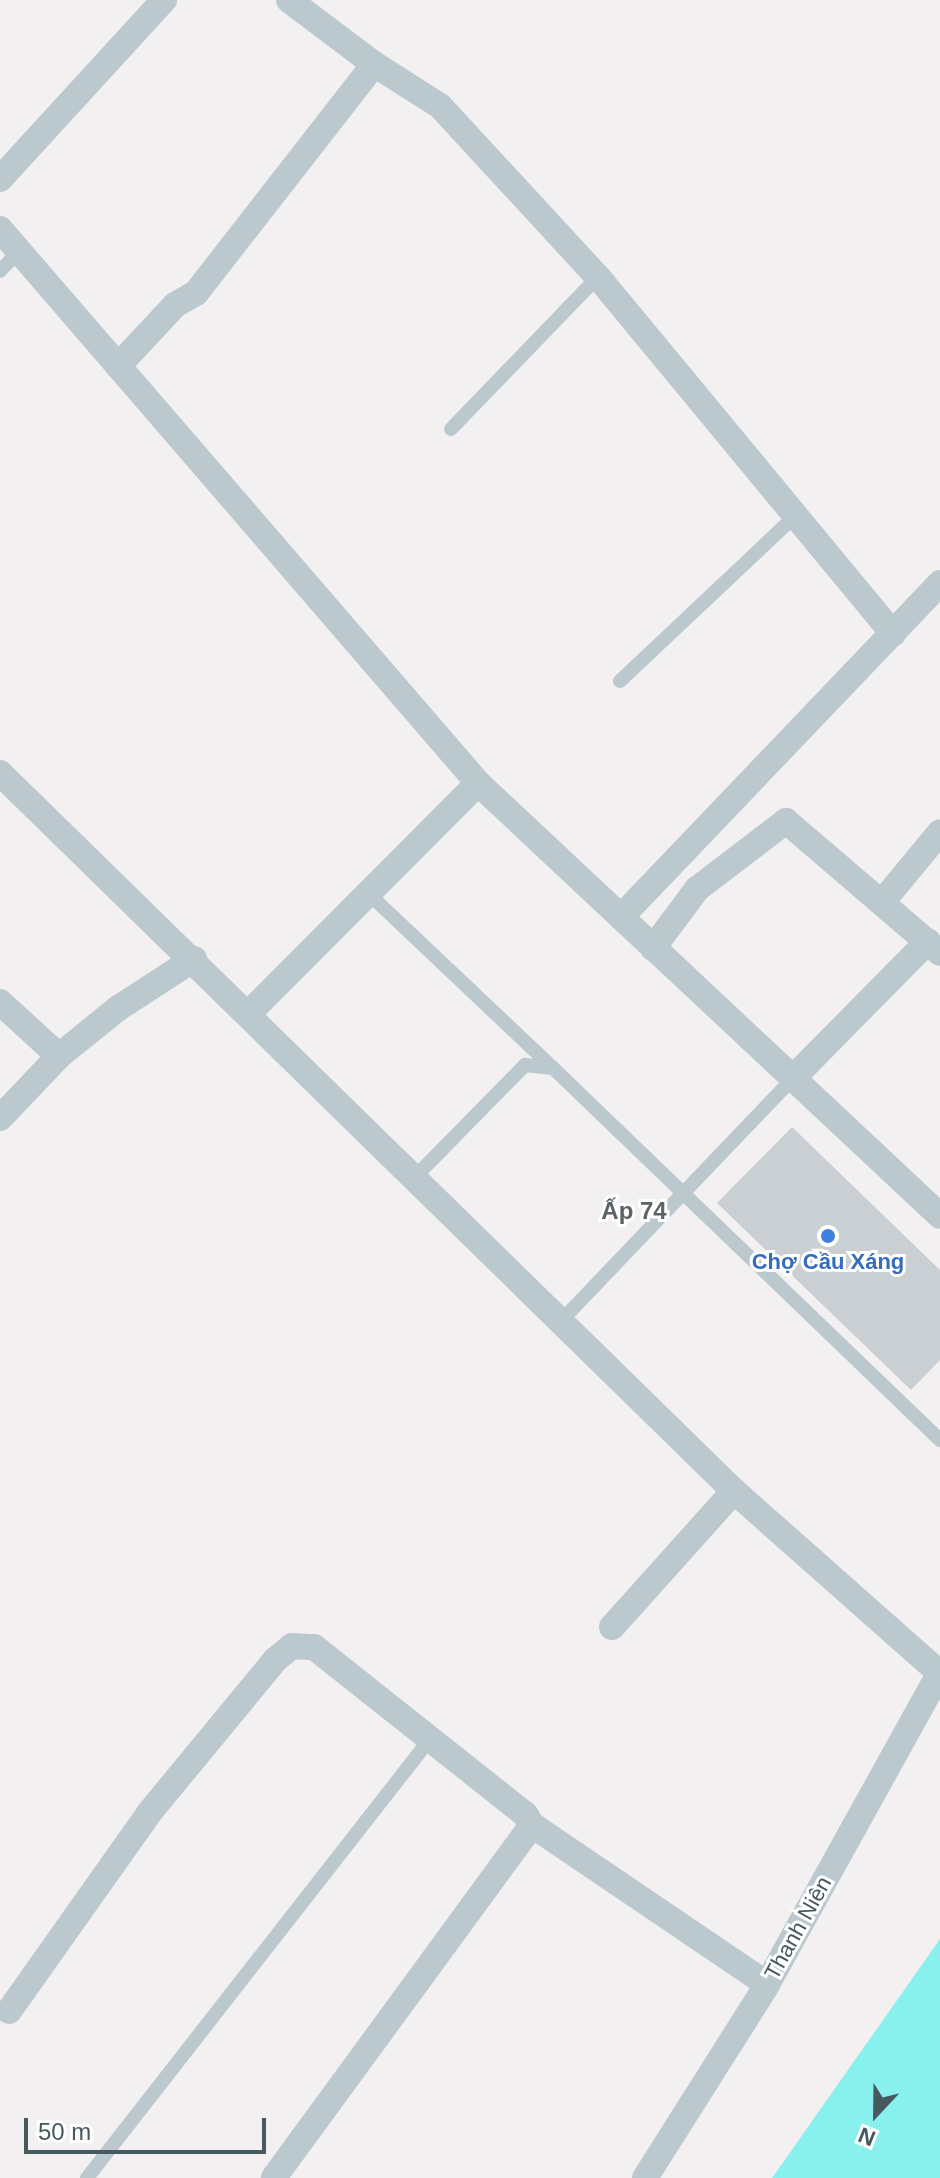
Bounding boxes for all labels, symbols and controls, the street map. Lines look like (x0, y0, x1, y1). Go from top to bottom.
district label: Ấp 74 (601, 1197, 667, 1225)
marker: Chợ Cầu Xáng (819, 1227, 837, 1245)
place label: Chợ Cầu Xáng (752, 1249, 904, 1275)
street label: Thanh Niên (759, 1872, 837, 1984)
north arrow (836, 2074, 916, 2154)
scale bar (28, 2102, 270, 2152)
text: 50 m (38, 2118, 91, 2145)
text: N (855, 2122, 879, 2151)

